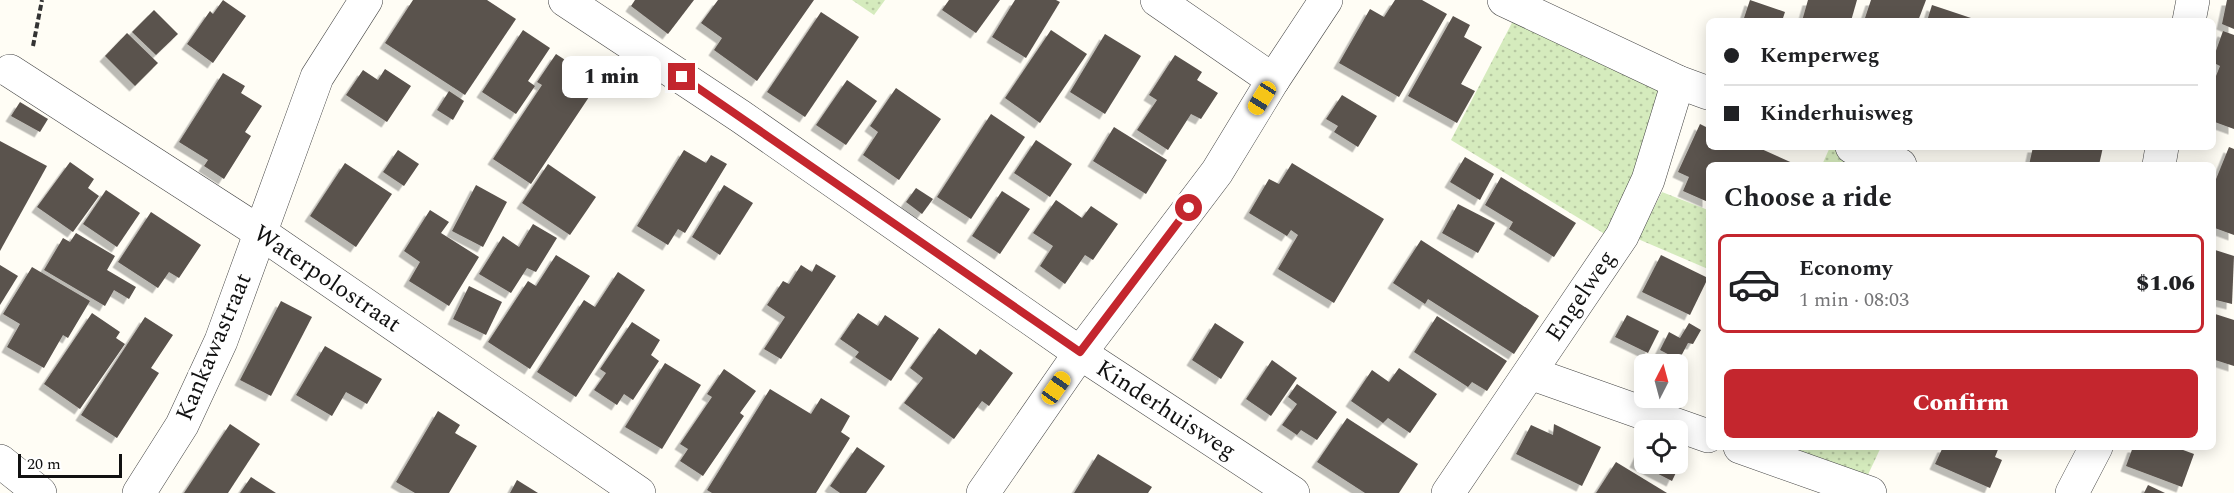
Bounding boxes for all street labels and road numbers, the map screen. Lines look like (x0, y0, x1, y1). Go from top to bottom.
street label: Waterpolostraat (246, 216, 408, 342)
street label: Engelweg (1537, 243, 1625, 349)
street label: Kankawastraat (167, 267, 261, 427)
street label: Kinderhuisweg (1089, 351, 1243, 469)

